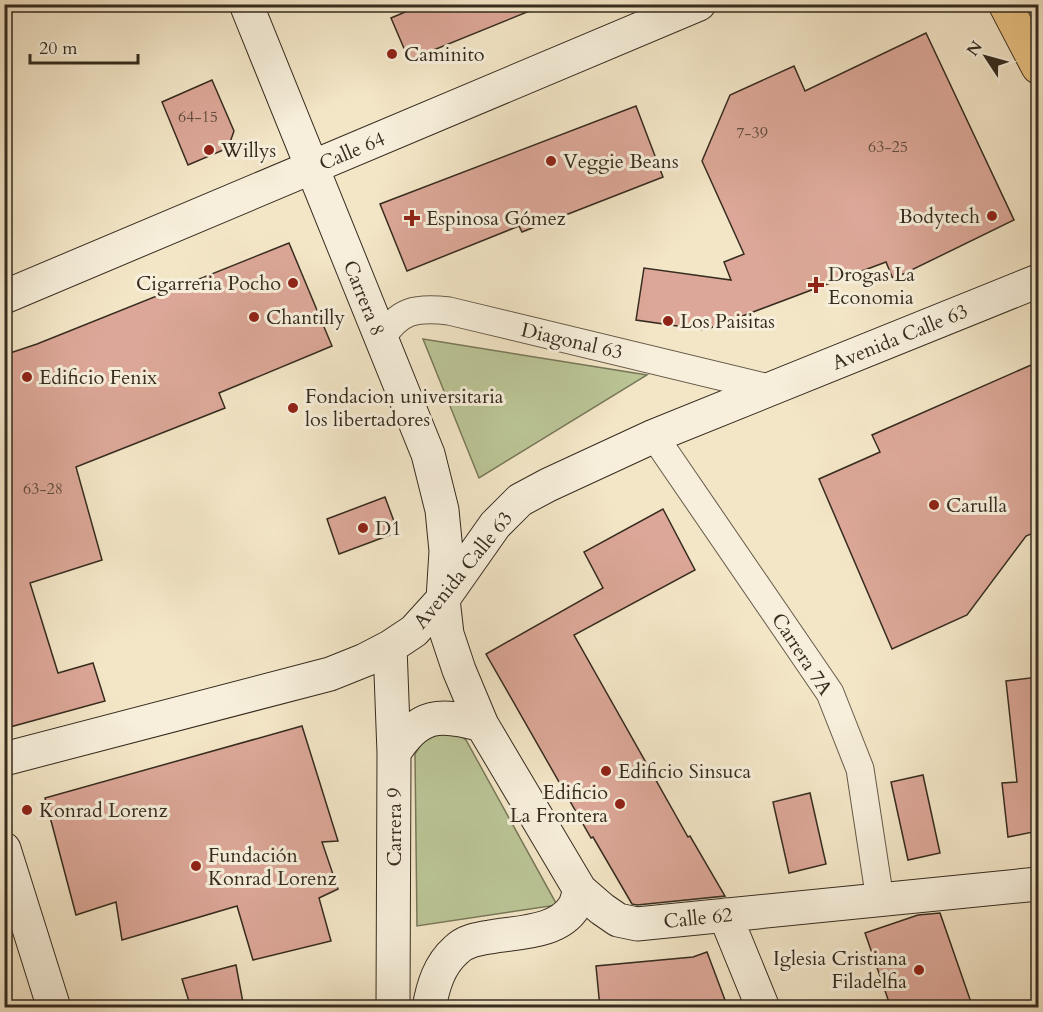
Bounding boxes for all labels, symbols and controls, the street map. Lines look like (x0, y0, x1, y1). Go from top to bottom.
scale bar (30, 27, 138, 65)
north arrow (956, 27, 1016, 87)
text: 20 m (39, 36, 78, 61)
text: N (962, 37, 988, 61)
place label: Caminito (404, 41, 485, 68)
marker: Caminito (385, 47, 399, 61)
house number: 64-15 (178, 106, 218, 128)
house number: 7-39 (736, 122, 768, 144)
street label: Calle 64 (315, 125, 389, 177)
house number: 63-25 (868, 136, 908, 158)
place label: Willys (220, 137, 276, 164)
marker: Willys (202, 143, 216, 157)
place label: Veggie Beans (563, 148, 679, 175)
marker: Veggie Beans (544, 154, 558, 168)
place label: Bodytech (899, 203, 980, 230)
place label: Espinosa Gómez (426, 205, 566, 232)
marker: Espinosa Gómez (403, 209, 421, 227)
marker: Bodytech (985, 209, 999, 223)
street label: Carrera 8 (337, 256, 391, 340)
place label: Drogas La Economia (828, 261, 915, 311)
place label: Cigarreria Pocho (136, 270, 281, 297)
marker: Cigarreria Pocho (286, 276, 300, 290)
marker: Drogas La Economia (809, 278, 823, 292)
street label: Avenida Calle 63 (828, 297, 972, 377)
place label: Chantilly (266, 304, 345, 331)
place label: Los Paisitas (680, 308, 775, 335)
marker: Chantilly (247, 310, 261, 324)
marker: Los Paisitas (661, 314, 675, 328)
street label: Diagonal 63 (519, 316, 625, 366)
place label: Edificio Fenix (39, 364, 157, 391)
marker: Edificio Fenix (20, 370, 34, 384)
place label: Fondacion universitaria los libertadores (305, 383, 504, 433)
marker: Fondacion universitaria los libertadores (286, 401, 300, 415)
house number: 63-28 (23, 478, 63, 500)
place label: Carulla (946, 492, 1007, 519)
marker: Carulla (927, 498, 941, 512)
street label: Avenida Calle 63 (407, 505, 519, 635)
place label: D1 (375, 515, 402, 542)
marker: D1 (356, 521, 370, 535)
street label: Carrera 7A (765, 607, 839, 701)
place label: Edificio Sinsuca (618, 758, 752, 785)
marker: Edificio Sinsuca (599, 764, 613, 778)
place label: Edificio La Frontera (510, 779, 608, 829)
street label: Carrera 9 (381, 787, 408, 867)
place label: Konrad Lorenz (39, 797, 168, 824)
marker: Edificio La Frontera (613, 797, 627, 811)
marker: Konrad Lorenz (20, 803, 34, 817)
place label: Fundación Konrad Lorenz (208, 842, 337, 892)
marker: Fundación Konrad Lorenz (189, 859, 203, 873)
street label: Calle 62 (662, 901, 734, 935)
place label: Iglesia Cristiana Filadelfia (773, 945, 907, 995)
marker: Iglesia Cristiana Filadelfia (912, 963, 926, 977)

